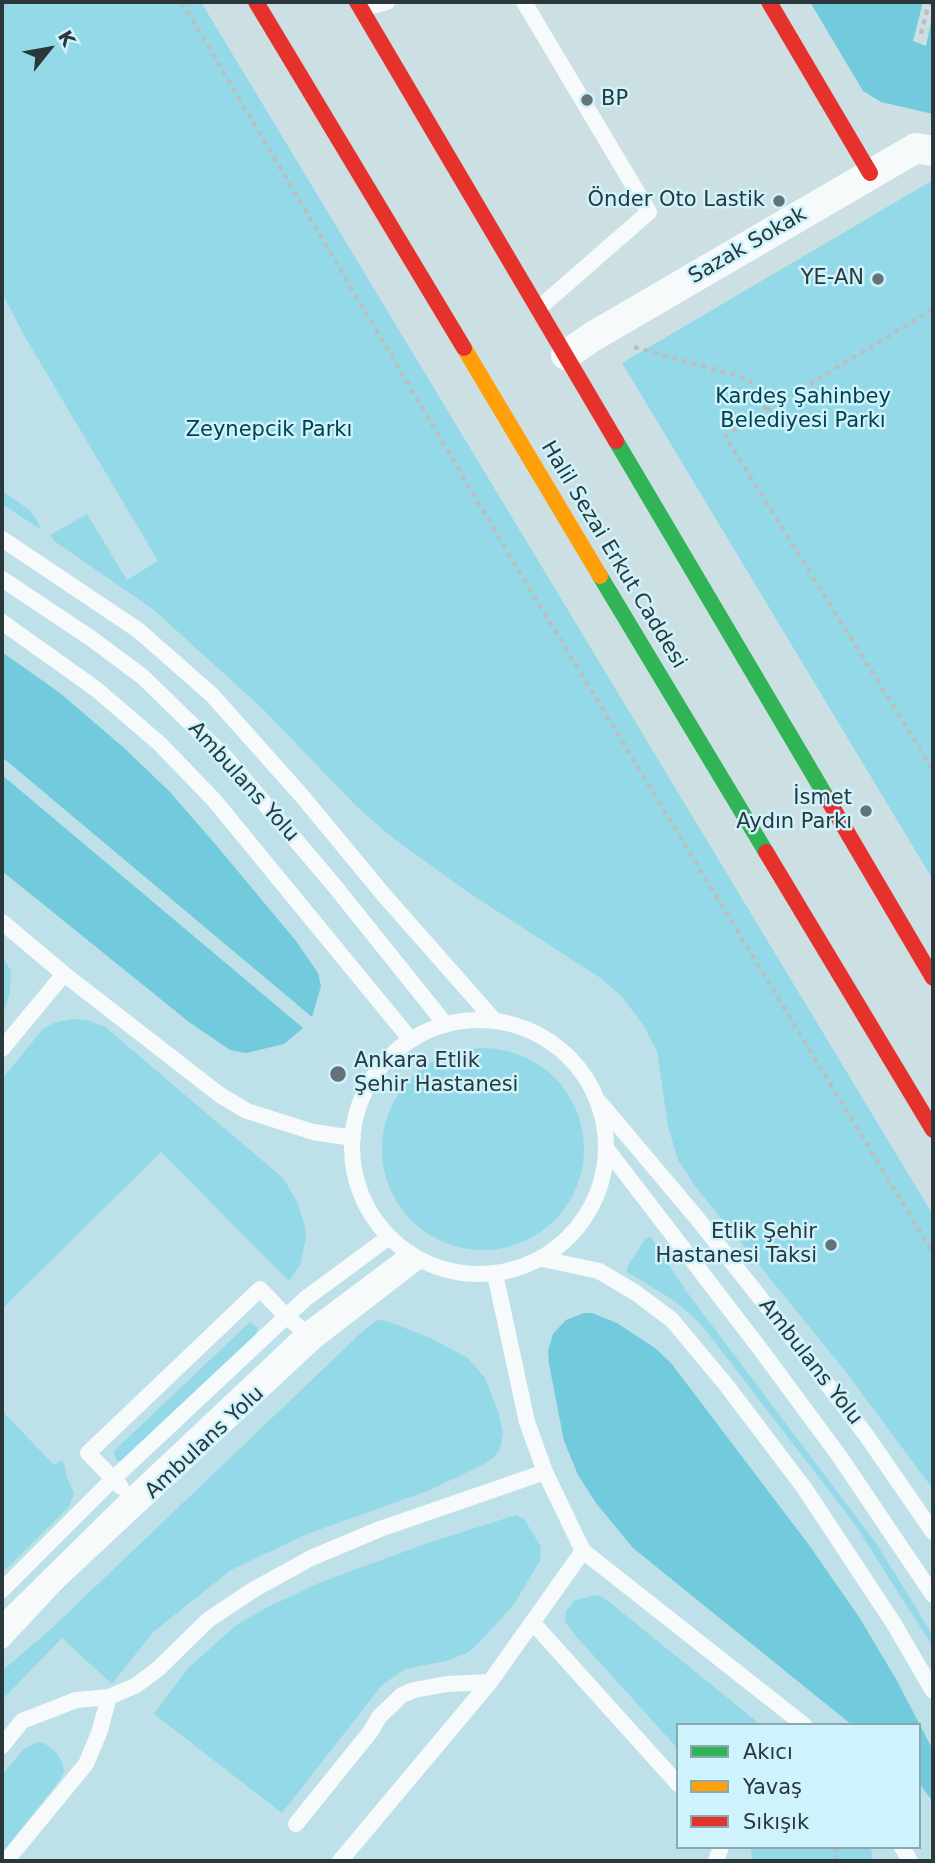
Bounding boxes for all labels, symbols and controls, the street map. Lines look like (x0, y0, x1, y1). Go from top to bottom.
north arrow (14, 14, 84, 84)
text: K (54, 26, 80, 50)
place label: BP (601, 87, 628, 113)
marker: BP (579, 92, 595, 108)
place label: Önder Oto Lastik (588, 188, 765, 214)
marker: Önder Oto Lastik (771, 193, 787, 209)
street label: Sazak Sokak (685, 202, 811, 290)
place label: YE-AN (801, 266, 864, 292)
marker: YE-AN (870, 271, 886, 287)
park label: Kardeş Şahinbey Belediyesi Parkı (715, 385, 891, 435)
park label: Zeynepcik Parkı (186, 418, 352, 444)
street label: Halil Sezai Erkut Caddesi (535, 437, 691, 673)
street label: Ambulans Yolu (182, 717, 304, 847)
place label: İsmet Aydın Parkı (736, 786, 852, 836)
marker: İsmet Aydın Parkı (858, 803, 874, 819)
place label: Ankara Etlik Şehir Hastanesi (354, 1049, 518, 1099)
marker: Ankara Etlik Şehir Hastanesi (328, 1064, 348, 1084)
place label: Etlik Şehir Hastanesi Taksi (655, 1220, 817, 1270)
marker: Etlik Şehir Hastanesi Taksi (823, 1237, 839, 1253)
street label: Ambulans Yolu (753, 1294, 867, 1430)
street label: Ambulans Yolu (140, 1382, 270, 1504)
legend (676, 1723, 921, 1849)
text: Akıcı (743, 1740, 793, 1764)
text: Yavaş (743, 1775, 802, 1799)
text: Sıkışık (743, 1810, 809, 1834)

